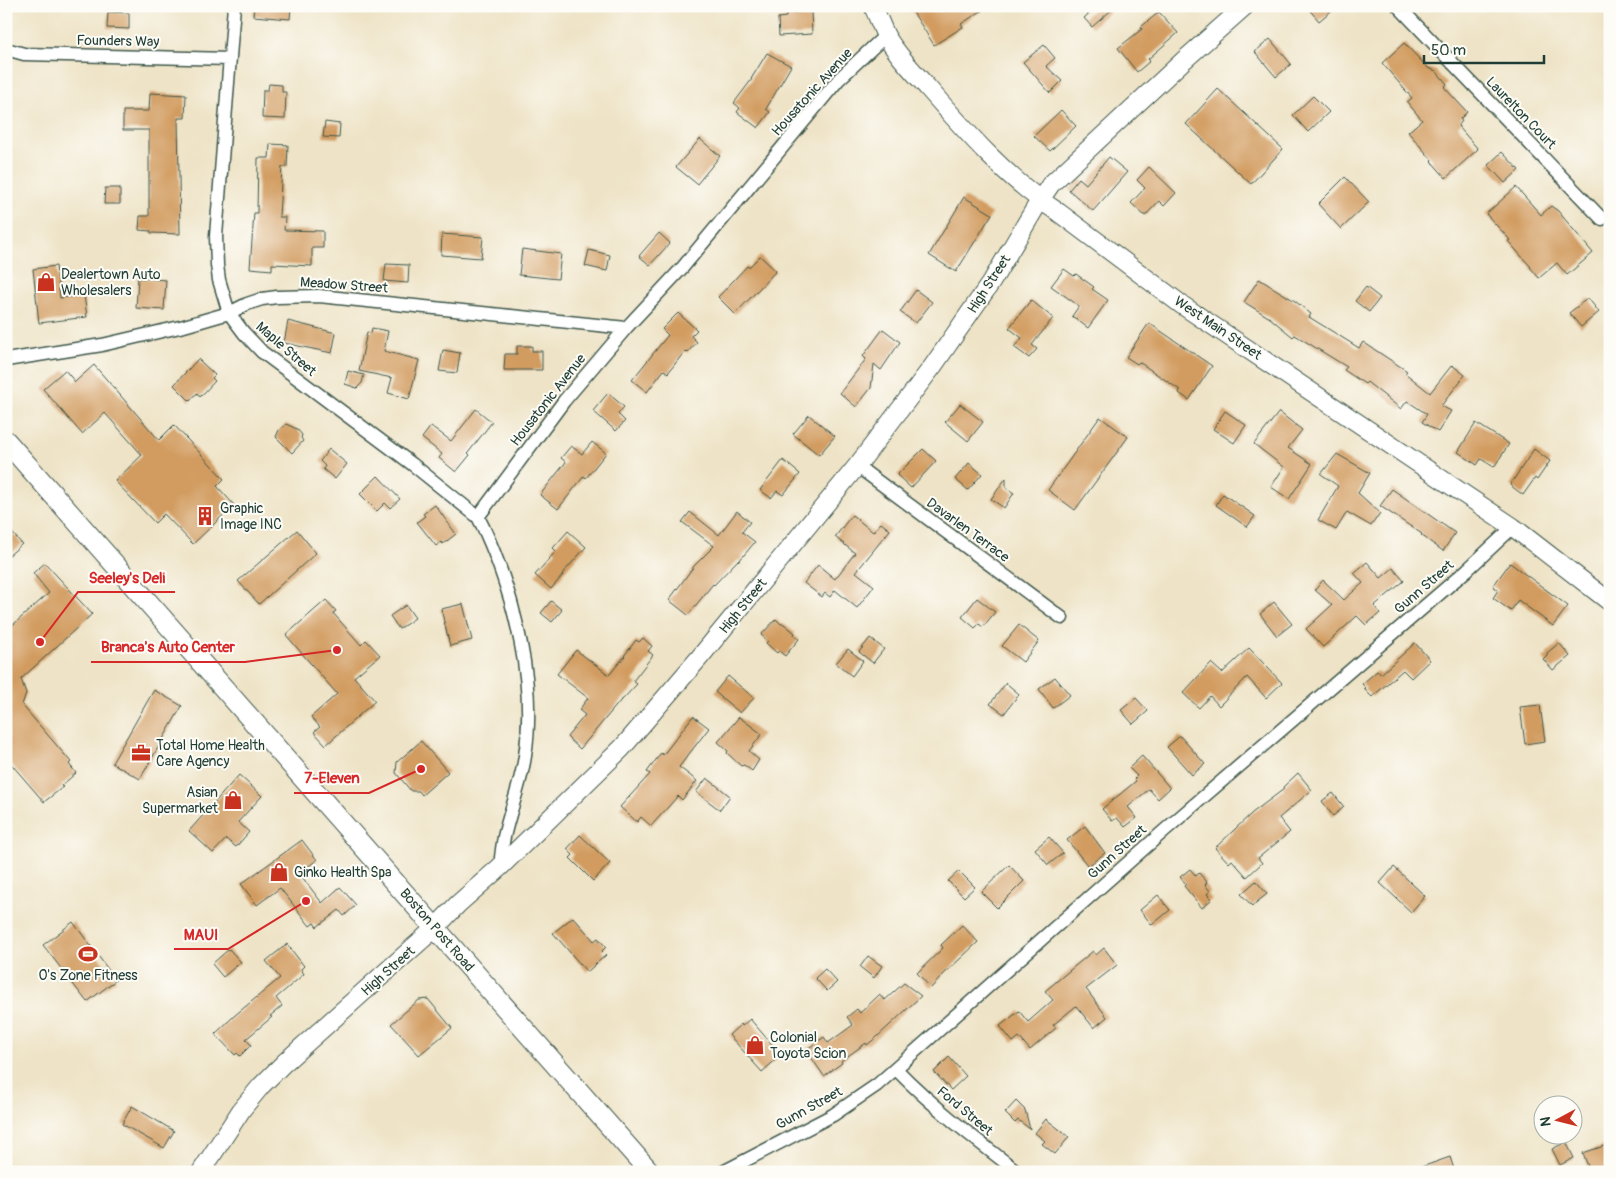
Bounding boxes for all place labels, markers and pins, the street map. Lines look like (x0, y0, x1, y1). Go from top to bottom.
place label: Dealertown Auto Wholesalers (61, 266, 161, 299)
shop icon: Dealertown Auto Wholesalers (35, 271, 57, 293)
place label: Graphic Image INC (220, 500, 282, 533)
building icon: Graphic Image INC (194, 505, 216, 527)
callout: Seeley's Deli (78, 562, 175, 592)
callout: Branca's Auto Center (91, 632, 245, 662)
place label: Total Home Health Care Agency (156, 737, 265, 770)
office icon: Total Home Health Care Agency (130, 742, 152, 764)
callout: 7-Eleven (294, 763, 369, 793)
place label: Asian Supermarket (142, 784, 218, 817)
shop icon: Asian Supermarket (222, 789, 244, 811)
shop icon: Ginko Health Spa (268, 861, 290, 883)
place label: Ginko Health Spa (294, 864, 392, 881)
callout: MAUI (174, 919, 228, 949)
sports icon: O's Zone Fitness (77, 943, 99, 965)
place label: O's Zone Fitness (38, 967, 138, 984)
place label: Colonial Toyota Scion (770, 1029, 846, 1062)
shop icon: Colonial Toyota Scion (744, 1034, 766, 1056)

